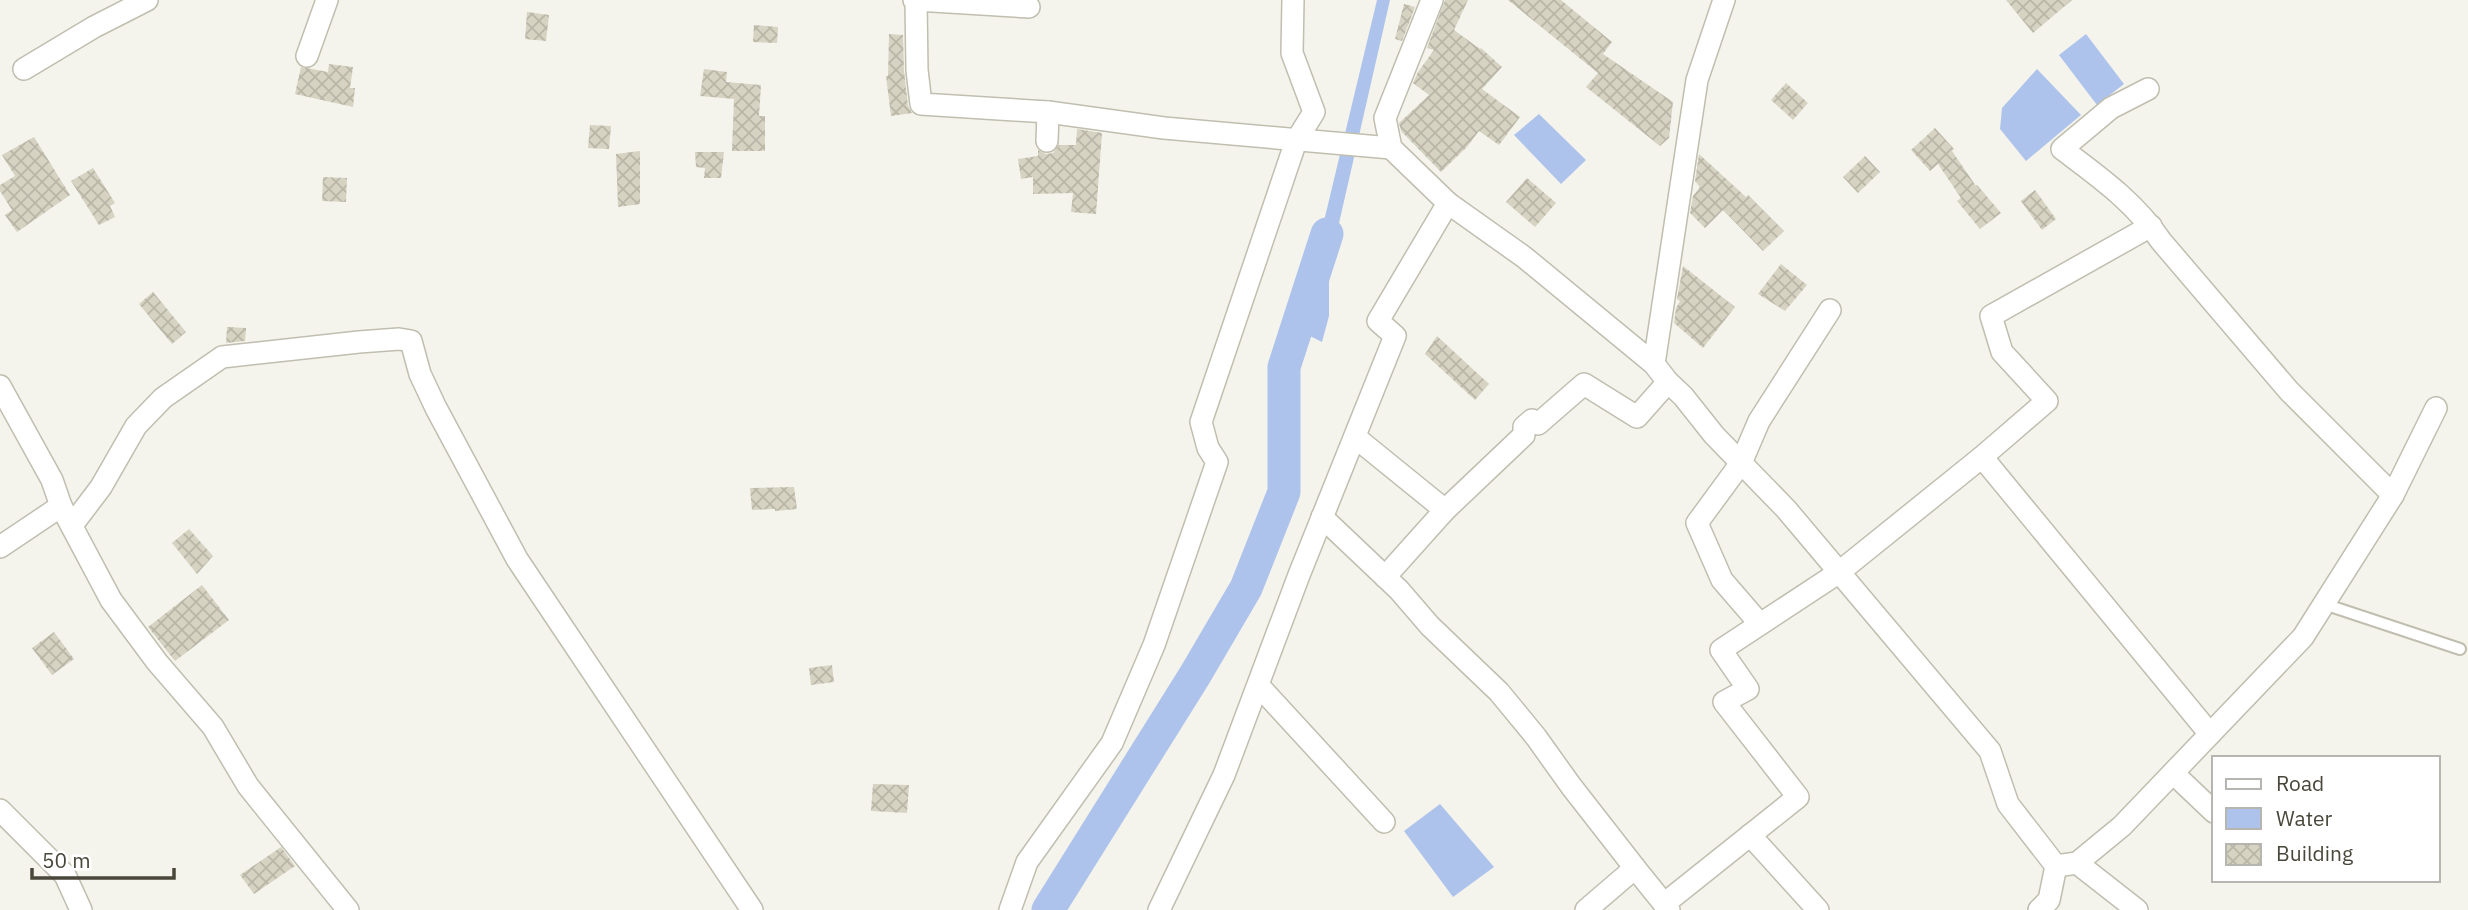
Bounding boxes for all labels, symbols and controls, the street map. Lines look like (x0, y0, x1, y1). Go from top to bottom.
legend (2212, 756, 2440, 882)
text: Road (2276, 769, 2324, 797)
text: Water (2276, 804, 2333, 832)
scale bar (32, 836, 173, 880)
text: Building (2276, 839, 2353, 867)
text: 50 m (42, 846, 91, 874)

